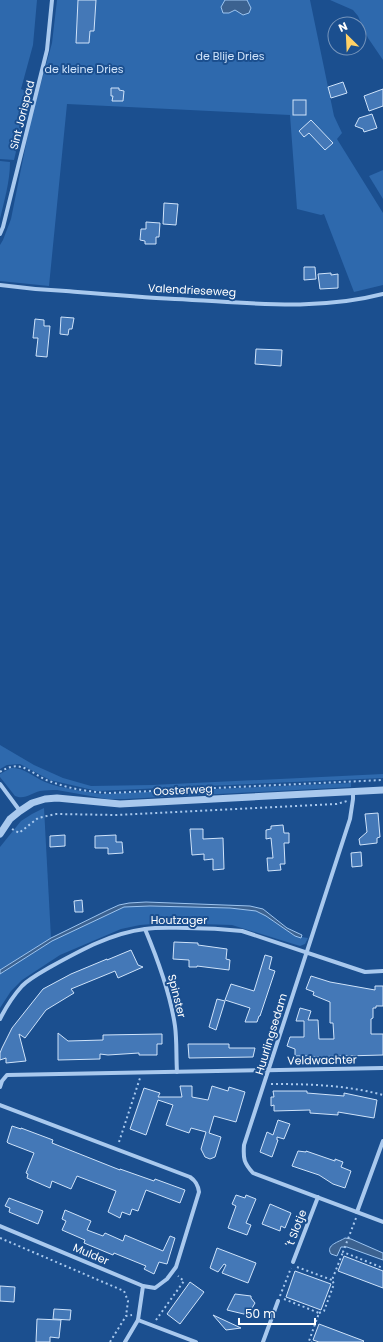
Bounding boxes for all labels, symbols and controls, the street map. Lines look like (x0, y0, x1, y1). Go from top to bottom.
north arrow (327, 16, 367, 56)
text: N (336, 18, 350, 36)
park label: de Blije Dries (196, 48, 265, 64)
park label: de kleine Dries (44, 61, 124, 77)
street label: Sint Jorispad (6, 79, 38, 151)
street label: Valendrieseweg (147, 280, 237, 300)
street label: Oosterweg (153, 780, 213, 800)
street label: Houtzager (151, 912, 207, 928)
street label: Spinster (164, 973, 190, 1019)
street label: Huurlingsedam (251, 991, 291, 1077)
street label: Veldwachter (287, 1051, 357, 1069)
street label: 't Slotje (282, 1207, 310, 1249)
street label: Mulder (71, 1239, 111, 1269)
scale bar (239, 1300, 315, 1326)
text: 50 m (245, 1305, 276, 1322)

